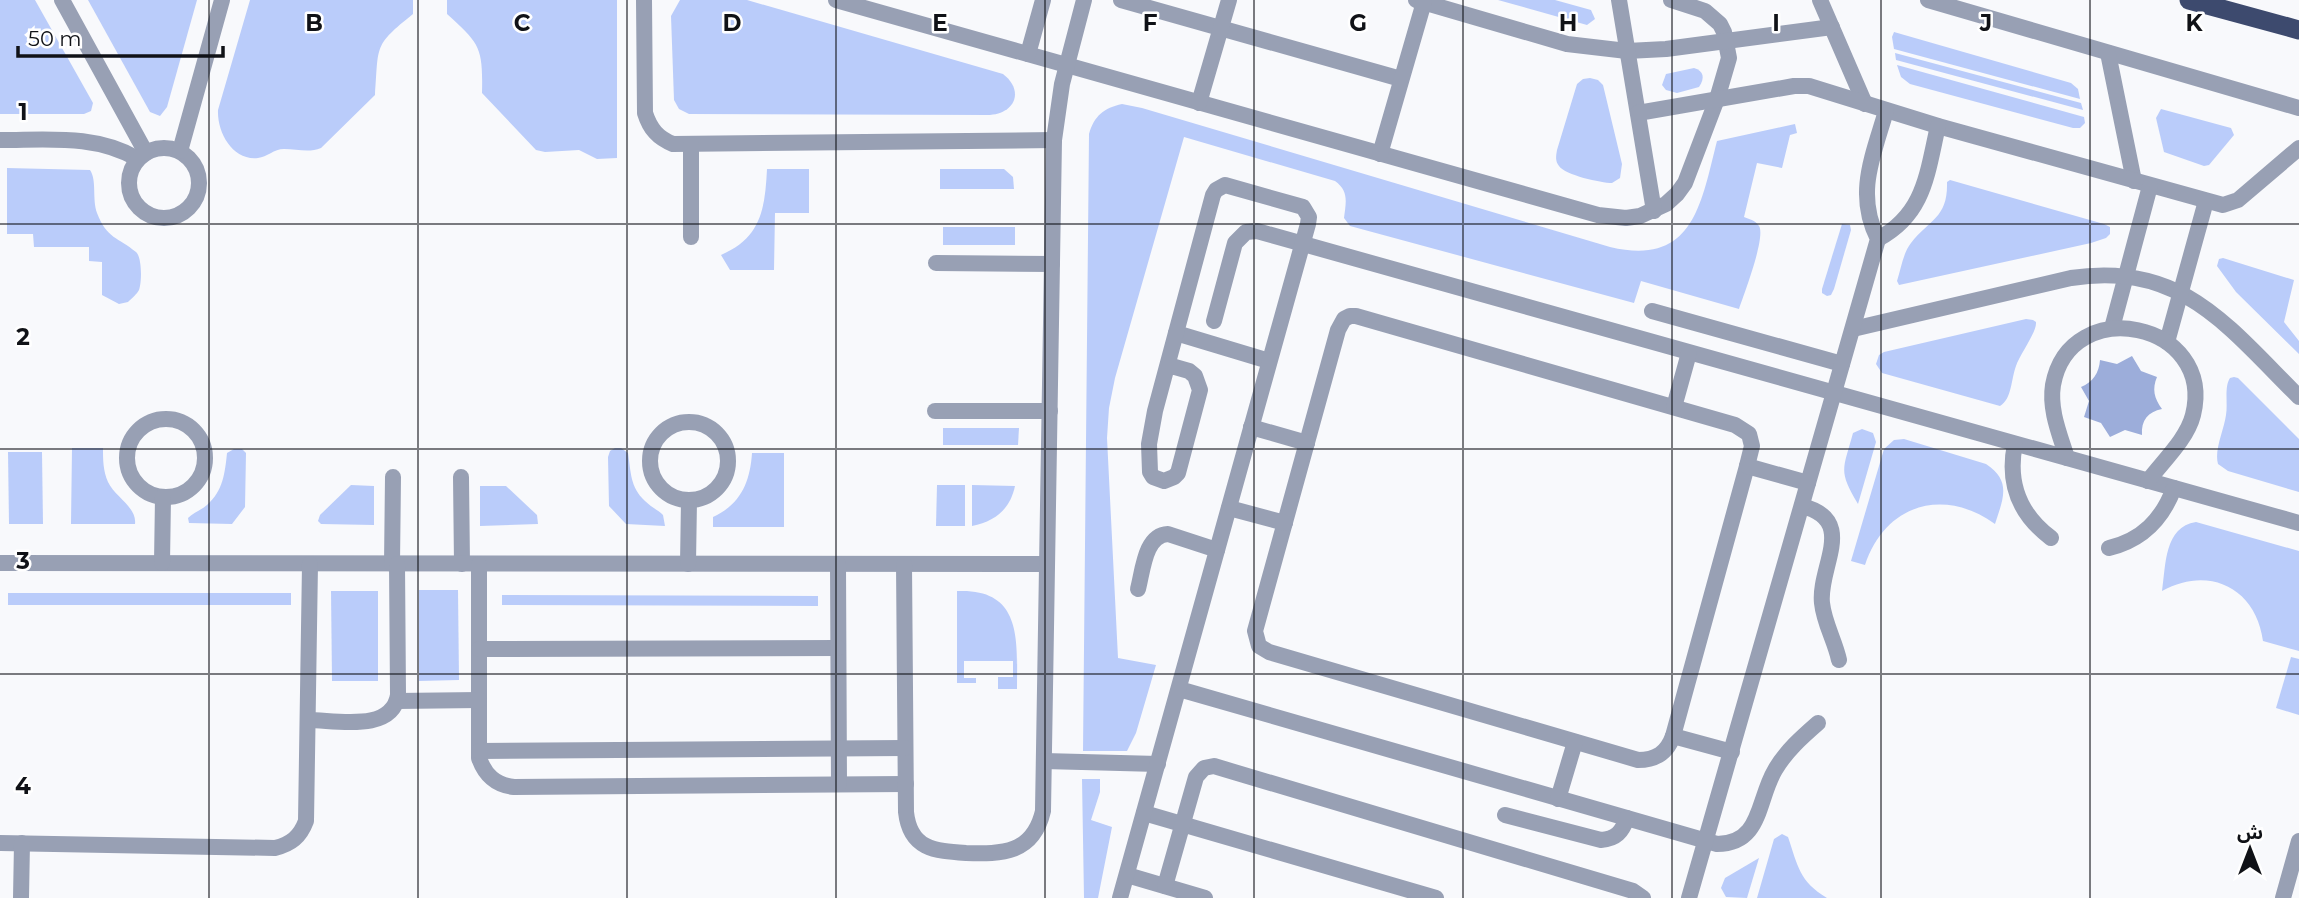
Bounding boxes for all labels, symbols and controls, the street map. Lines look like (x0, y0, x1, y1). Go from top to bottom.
text: B (305, 9, 323, 37)
text: C (514, 9, 531, 37)
text: D (723, 9, 742, 37)
text: E (932, 9, 948, 37)
text: F (1143, 9, 1158, 37)
text: G (1349, 9, 1367, 37)
text: H (1559, 9, 1577, 37)
text: I (1772, 9, 1780, 37)
text: J (1979, 9, 1992, 37)
text: K (2185, 9, 2203, 37)
scale bar (18, 14, 222, 58)
text: 50 m (28, 26, 82, 51)
text: 1 (18, 98, 28, 126)
text: 2 (16, 323, 30, 351)
text: 3 (15, 547, 30, 575)
text: 4 (15, 772, 31, 800)
north arrow (2215, 814, 2285, 884)
text: ش (2237, 821, 2263, 844)

